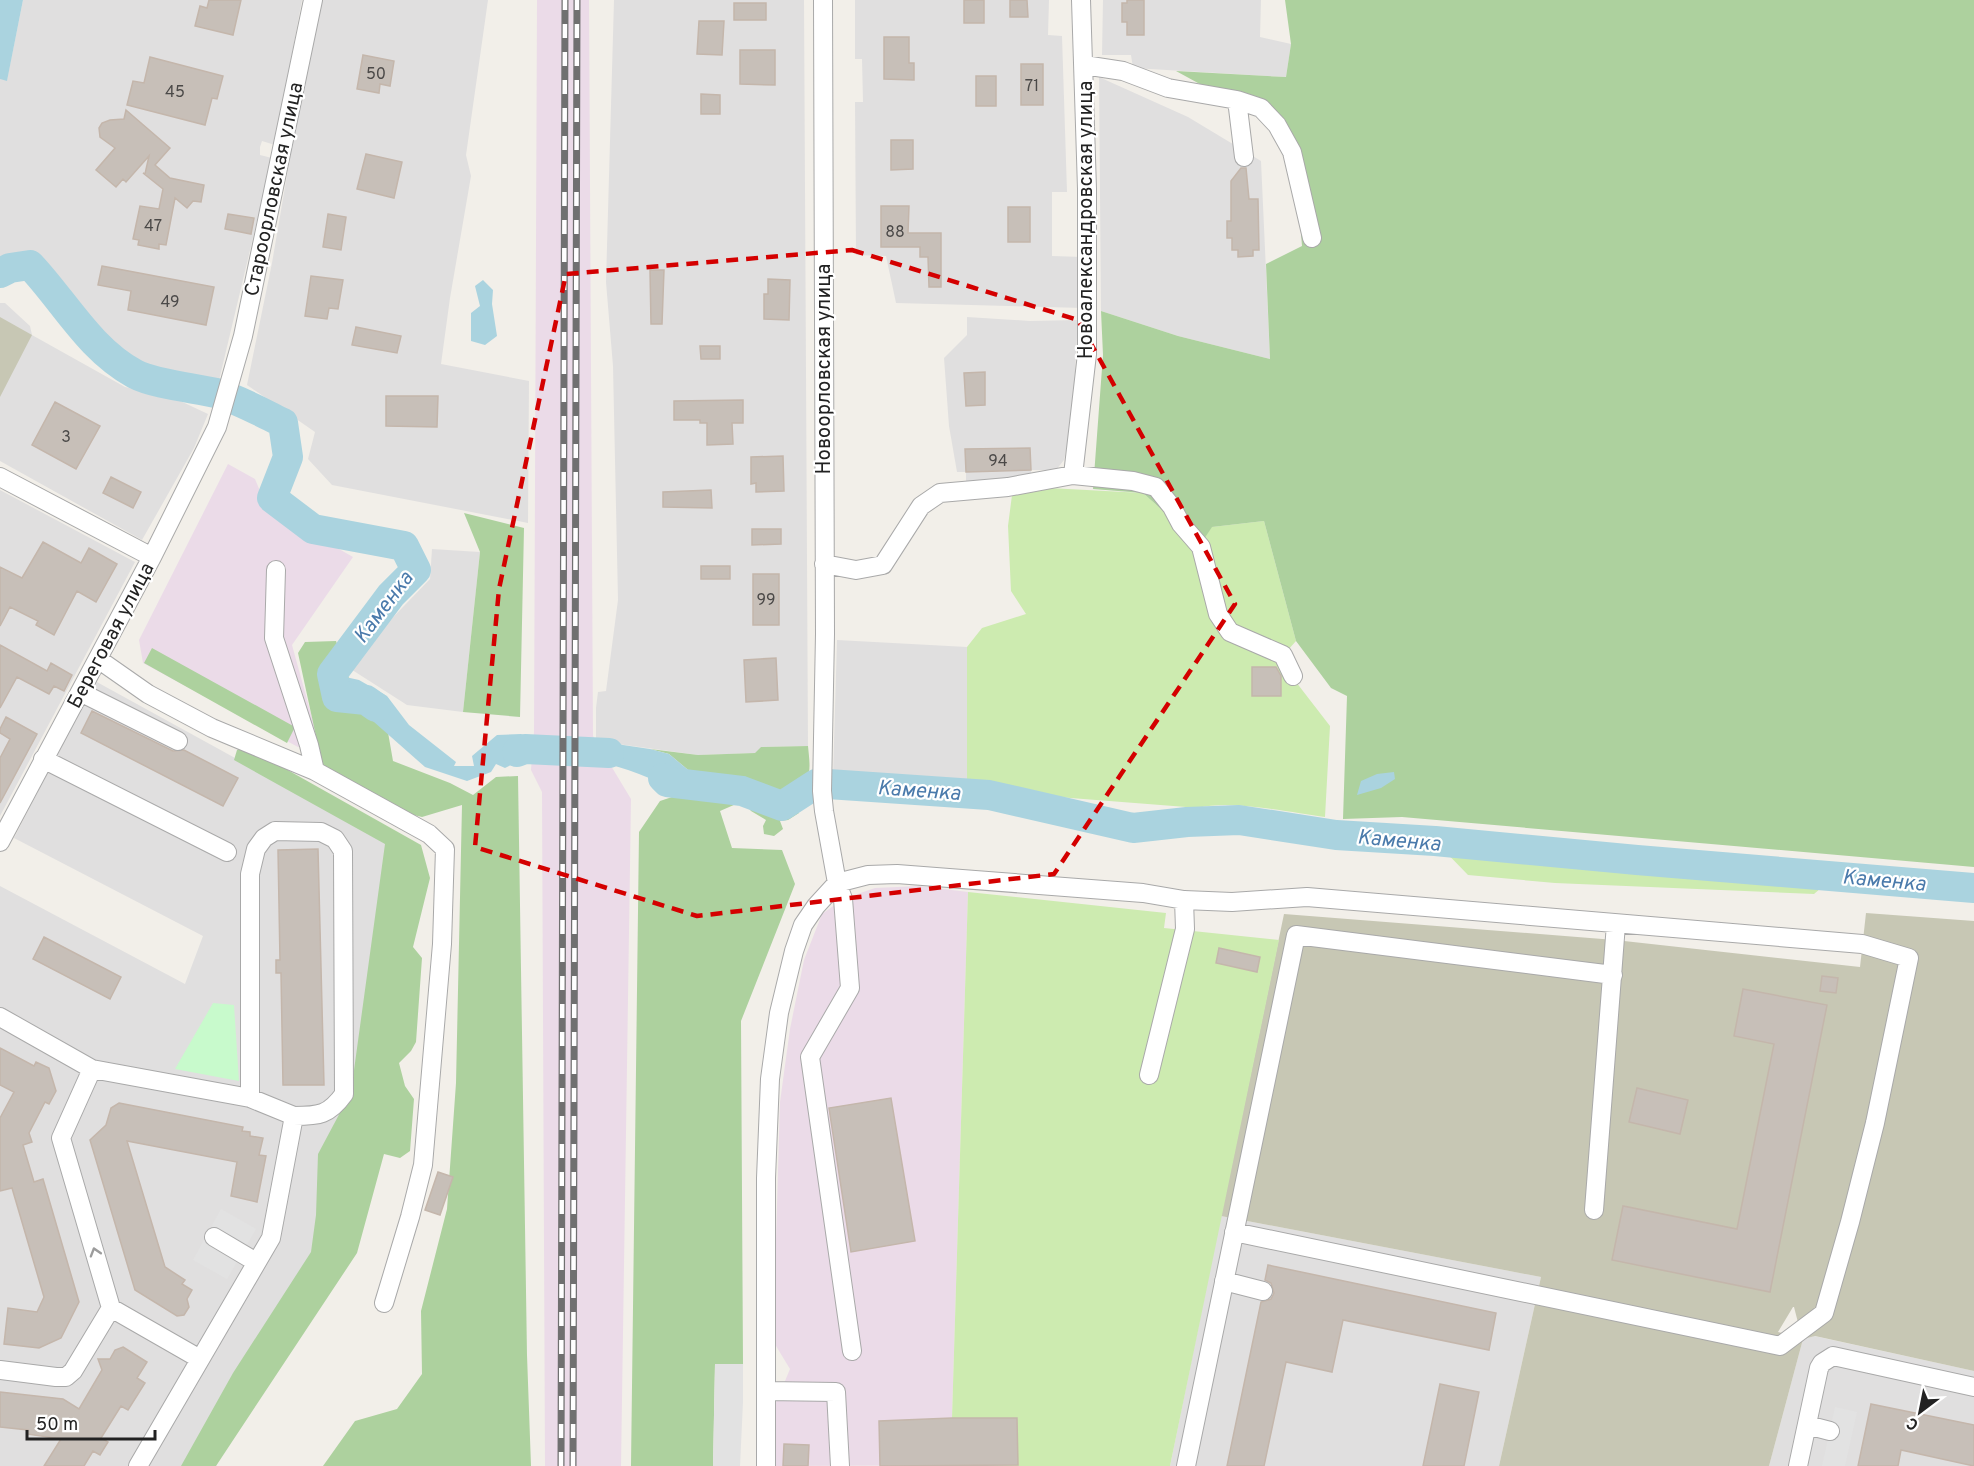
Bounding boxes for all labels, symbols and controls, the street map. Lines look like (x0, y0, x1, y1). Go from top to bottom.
house number: 50 (366, 65, 386, 85)
house number: 71 (1025, 77, 1039, 97)
street label: Староорловская улица (240, 80, 310, 299)
street label: Новоалександровская улица (1074, 81, 1100, 359)
house number: 45 (165, 83, 185, 103)
house number: 47 (144, 217, 162, 237)
house number: 88 (885, 223, 905, 243)
street label: Новоорловская улица (812, 264, 838, 474)
house number: 49 (160, 293, 180, 313)
house number: 3 (61, 428, 71, 448)
house number: 94 (988, 452, 1008, 472)
street label: Береговая улица (62, 558, 161, 713)
water label: Каменка (348, 566, 420, 649)
house number: 99 (756, 591, 776, 611)
water label: Каменка (876, 775, 962, 808)
water label: Каменка (1356, 824, 1442, 859)
water label: Каменка (1841, 864, 1927, 899)
one-way arrow (90, 1247, 102, 1258)
north arrow (1890, 1382, 1950, 1442)
scale bar (27, 1403, 154, 1441)
text: С (1903, 1412, 1923, 1434)
text: 50 m (36, 1414, 78, 1437)

